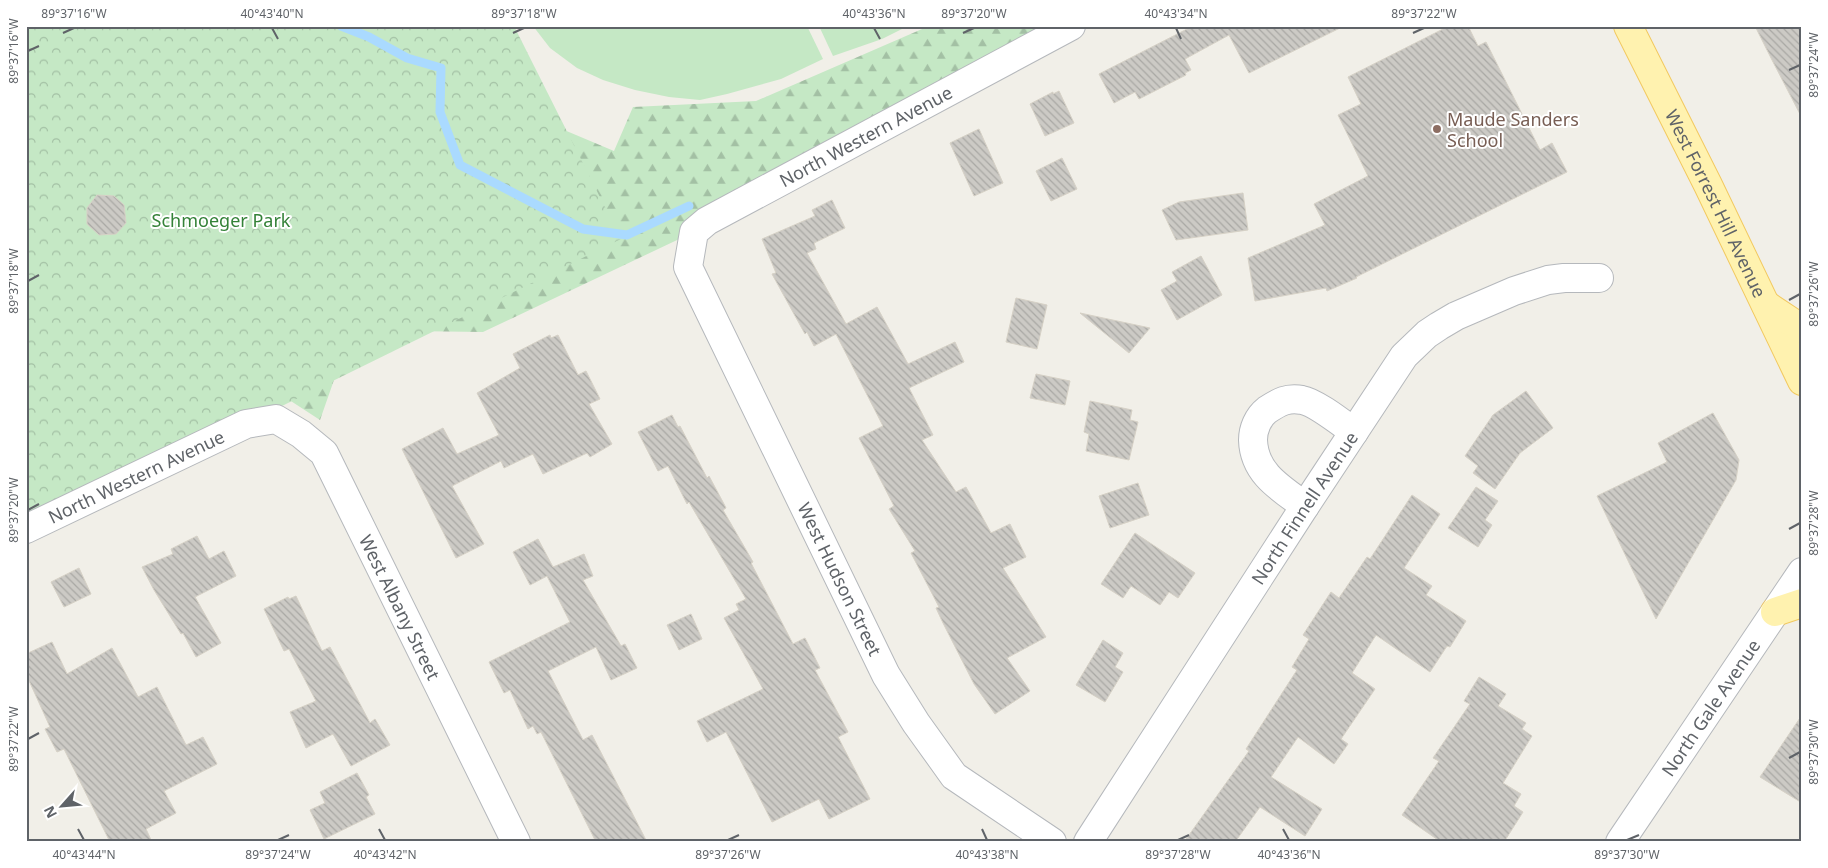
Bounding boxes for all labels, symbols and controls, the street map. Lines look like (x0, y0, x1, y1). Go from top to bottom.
text: 89°37'16"W (41, 5, 107, 22)
text: 40°43'40"N (240, 5, 304, 22)
text: 89°37'18"W (491, 5, 557, 22)
text: 40°43'36"N (842, 5, 906, 22)
text: 89°37'20"W (941, 5, 1007, 22)
text: 40°43'34"N (1144, 5, 1208, 22)
text: 89°37'22"W (1391, 5, 1457, 22)
text: 89°37'16"W (5, 18, 22, 84)
text: 89°37'24"W (1805, 32, 1822, 98)
street label: North Western Avenue (775, 80, 956, 192)
street label: West Forrest Hill Avenue (1660, 105, 1772, 301)
place label: Maude Sanders School (1447, 107, 1579, 152)
marker: Maude Sanders School (1431, 123, 1443, 135)
park label: Schmoeger Park (152, 208, 291, 232)
text: 89°37'18"W (5, 248, 22, 314)
text: 89°37'26"W (1805, 261, 1822, 327)
street label: North Western Avenue (44, 424, 228, 529)
street label: North Finnell Avenue (1246, 427, 1363, 589)
text: 89°37'20"W (5, 477, 22, 543)
text: 89°37'28"W (1805, 490, 1822, 556)
street label: West Hudson Street (793, 498, 888, 660)
street label: West Albany Street (354, 530, 446, 684)
street label: North Gale Avenue (1656, 635, 1765, 781)
text: 89°37'22"W (5, 706, 22, 772)
text: 89°37'30"W (1805, 719, 1822, 785)
north arrow (38, 780, 88, 830)
text: N (39, 803, 61, 822)
text: 40°43'44"N (52, 846, 116, 863)
text: 89°37'24"W (245, 846, 311, 863)
text: 40°43'42"N (353, 846, 417, 863)
text: 89°37'26"W (695, 846, 761, 863)
text: 40°43'38"N (955, 846, 1019, 863)
text: 89°37'28"W (1145, 846, 1211, 863)
text: 40°43'36"N (1257, 846, 1321, 863)
text: 89°37'30"W (1594, 846, 1660, 863)

